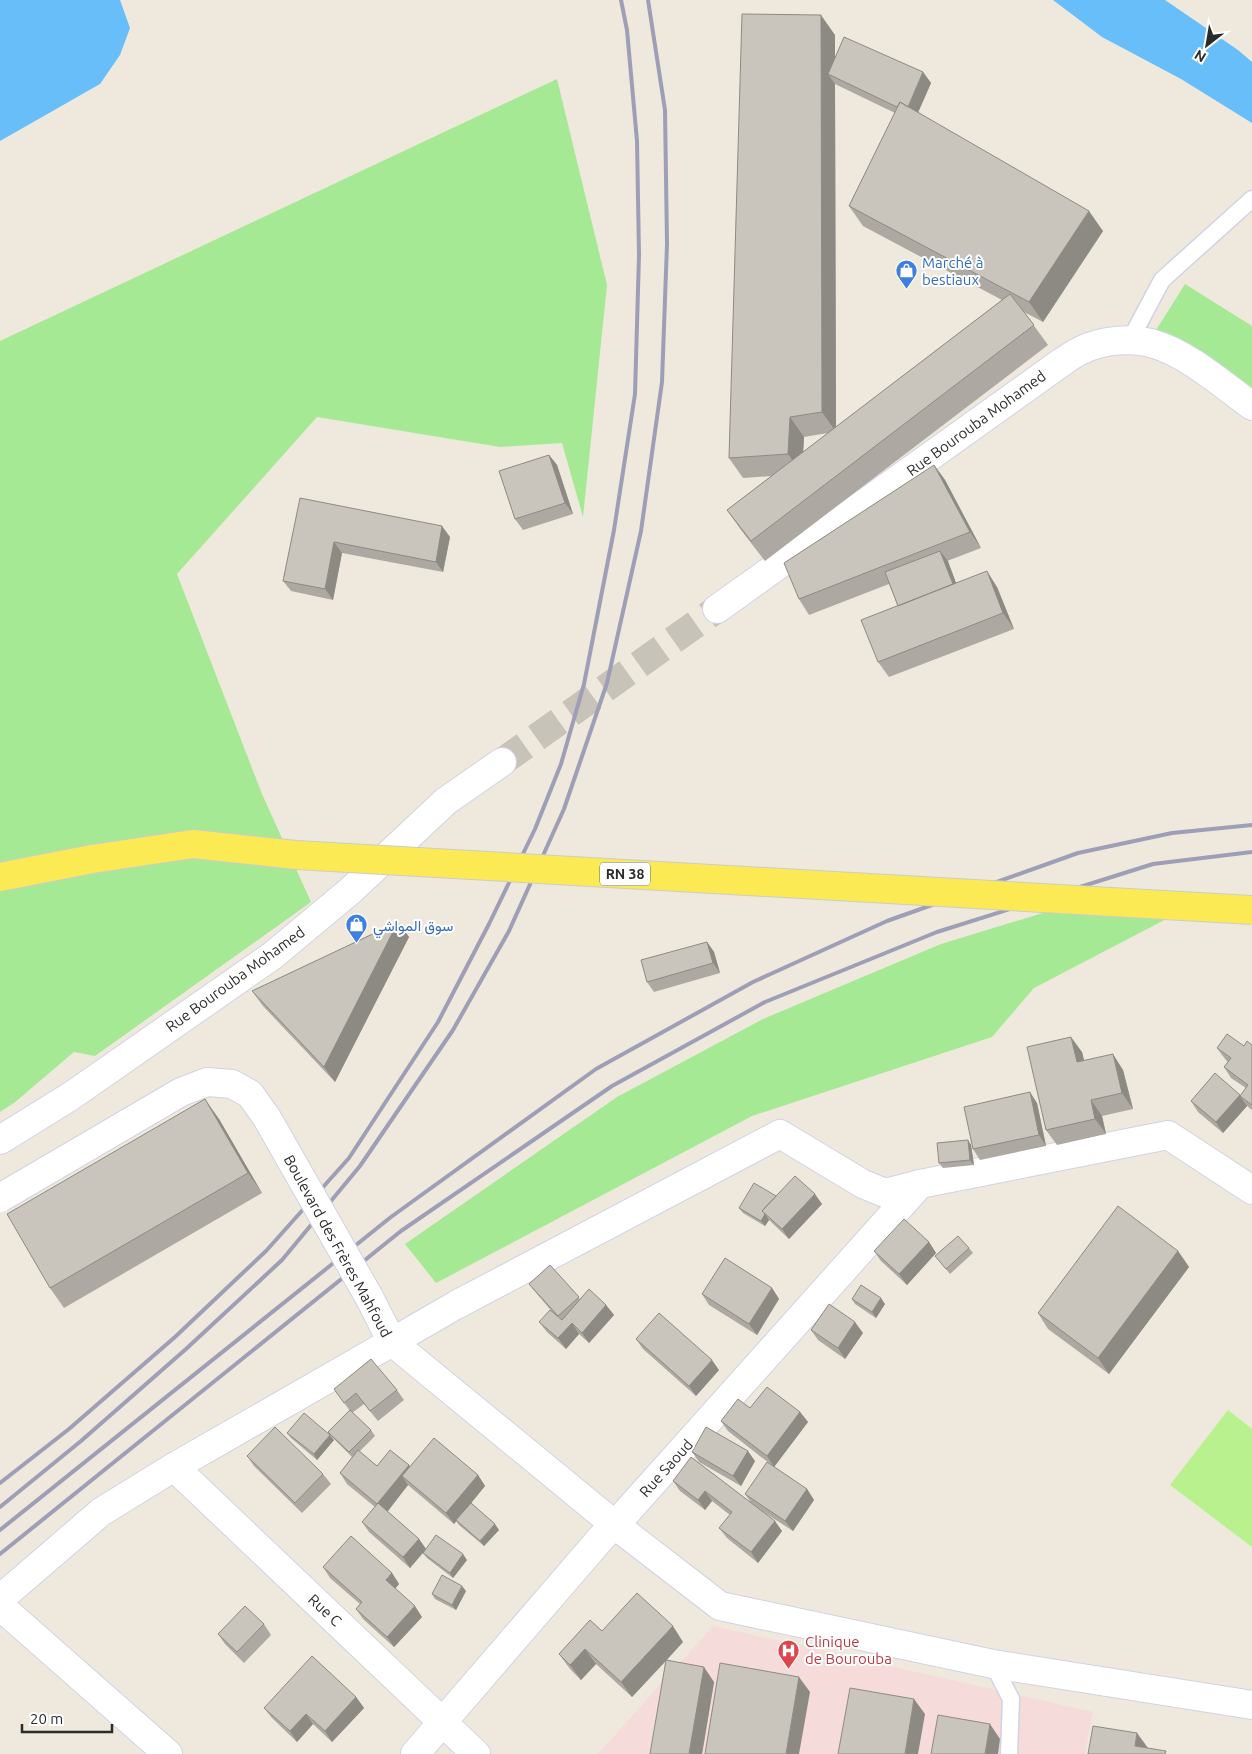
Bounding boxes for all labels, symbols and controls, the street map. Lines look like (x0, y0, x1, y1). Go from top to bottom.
north arrow (1182, 20, 1232, 70)
text: N (1192, 47, 1209, 66)
place label: Marché à bestiaux (922, 254, 983, 288)
shop icon: Marché à bestiaux (894, 259, 918, 290)
street label: Rue Bourouba Mohamed (903, 367, 1049, 479)
road number: RN 38 (600, 862, 650, 886)
shop icon: سوق المواشي (345, 913, 369, 944)
place label: سوق المواشي (373, 917, 454, 939)
street label: Rue Bourouba Mohamed (162, 923, 308, 1035)
street label: Boulevard des Frères Mahfoud (281, 1152, 395, 1340)
street label: Rue Saoud (636, 1436, 696, 1500)
street label: Rue C (305, 1591, 345, 1629)
place label: Clinique de Bourouba (805, 1633, 892, 1667)
hospital icon: Clinique de Bourouba (777, 1638, 801, 1669)
scale bar (22, 1702, 112, 1734)
text: 20 m (30, 1710, 63, 1727)

